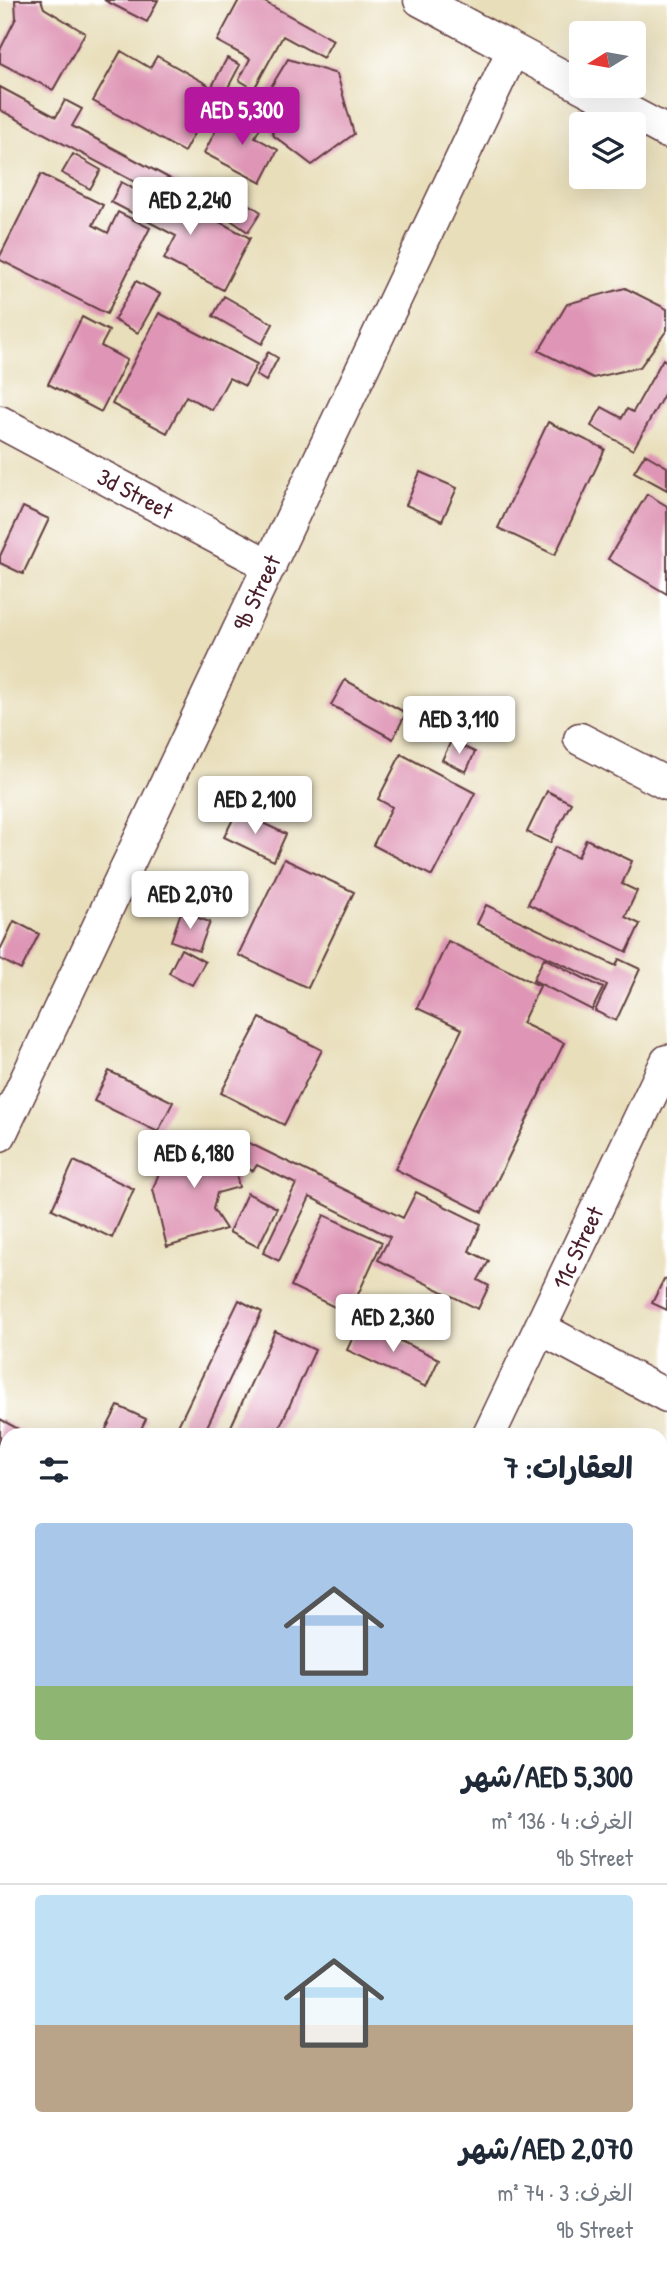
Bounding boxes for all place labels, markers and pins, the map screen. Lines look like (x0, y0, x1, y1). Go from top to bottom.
pin: AED 5,300 (162, 88, 322, 147)
pin: AED 2,240 (110, 177, 270, 237)
pin: AED 3,110 (379, 696, 539, 756)
pin: AED 2,100 (175, 776, 335, 836)
pin: AED 2,070 (110, 872, 270, 931)
pin: AED 6,180 (114, 1130, 274, 1190)
pin: AED 2,360 (313, 1294, 473, 1354)

